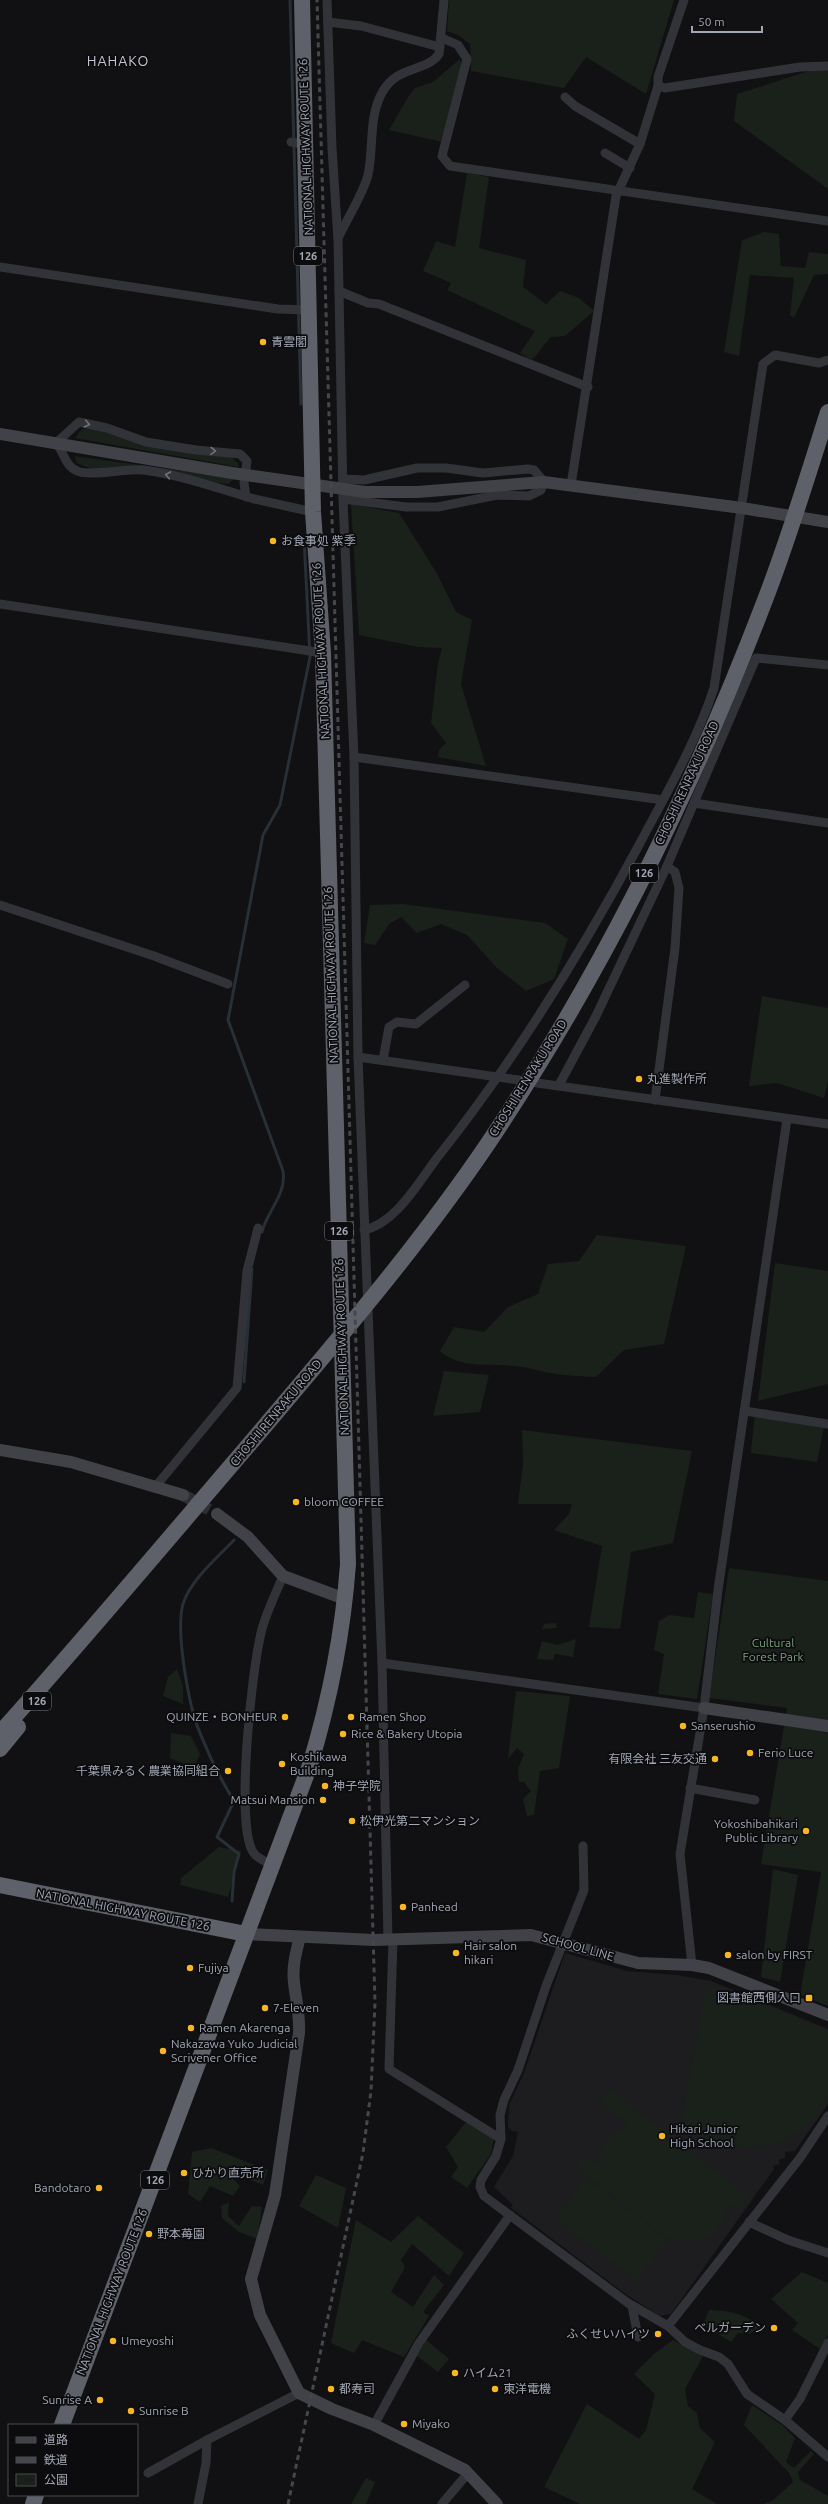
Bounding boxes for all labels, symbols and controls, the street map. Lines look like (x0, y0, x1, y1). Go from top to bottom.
scale bar (692, 8, 762, 34)
text: 50 m (698, 15, 725, 28)
district label: HAHAKO (87, 53, 149, 69)
street label: NATIONAL HIGHWAY ROUTE 126 (296, 58, 315, 236)
road number: 126 (294, 247, 322, 265)
place label: 青雲閣 (271, 335, 307, 348)
marker: 青雲閣 (258, 337, 268, 347)
one-way arrow (84, 419, 90, 427)
one-way arrow (210, 447, 216, 455)
one-way arrow (165, 471, 171, 479)
place label: お食事処 紫季 (281, 534, 356, 547)
marker: お食事処 紫季 (268, 536, 278, 546)
street label: NATIONAL HIGHWAY ROUTE 126 (309, 562, 332, 740)
street label: CHOSHI RENRAKU ROAD (652, 719, 721, 847)
road number: 126 (630, 864, 658, 882)
street label: NATIONAL HIGHWAY ROUTE 126 (321, 886, 340, 1064)
street label: CHOSHI RENRAKU ROAD (486, 1017, 569, 1138)
place label: 丸進製作所 (647, 1072, 707, 1085)
marker: 丸進製作所 (634, 1074, 644, 1084)
road number: 126 (325, 1222, 353, 1240)
street label: NATIONAL HIGHWAY ROUTE 126 (332, 1258, 351, 1436)
street label: CHOSHI RENRAKU ROAD (227, 1357, 324, 1469)
place label: bloom COFFEE (304, 1495, 384, 1508)
marker: bloom COFFEE (291, 1497, 301, 1507)
park label: Cultural Forest Park (743, 1636, 804, 1663)
road number: 126 (23, 1692, 51, 1710)
place label: QUINZE・BONHEUR (166, 1710, 278, 1723)
place label: Ramen Shop (359, 1710, 426, 1723)
marker: QUINZE・BONHEUR (280, 1712, 290, 1722)
marker: Ramen Shop (346, 1712, 356, 1722)
place label: Sanserushio (691, 1719, 756, 1732)
marker: Sanserushio (678, 1721, 688, 1731)
place label: Rice & Bakery Utopia (351, 1727, 463, 1740)
marker: Rice & Bakery Utopia (338, 1729, 348, 1739)
place label: Ferio Luce (758, 1746, 813, 1759)
marker: Ferio Luce (745, 1748, 755, 1758)
place label: Koshikawa Building (290, 1750, 347, 1777)
place label: 有限会社 三友交通 (608, 1752, 707, 1765)
marker: 有限会社 三友交通 (710, 1754, 720, 1764)
marker: Koshikawa Building (277, 1759, 287, 1769)
place label: 千葉県みるく農業協同組合 (76, 1764, 220, 1777)
marker: 千葉県みるく農業協同組合 (223, 1766, 233, 1776)
place label: 神子学院 (333, 1779, 381, 1792)
marker: 神子学院 (320, 1781, 330, 1791)
place label: Matsui Mansion (231, 1793, 315, 1806)
marker: Matsui Mansion (318, 1795, 328, 1805)
place label: 松伊光第二マンション (360, 1814, 480, 1827)
marker: 松伊光第二マンション (347, 1816, 357, 1826)
place label: Yokoshibahikari Public Library (714, 1817, 798, 1844)
marker: Yokoshibahikari Public Library (801, 1826, 811, 1836)
street label: NATIONAL HIGHWAY ROUTE 126 (35, 1886, 211, 1933)
place label: Panhead (411, 1900, 458, 1913)
marker: Panhead (398, 1902, 408, 1912)
street label: SCHOOL LINE (541, 1930, 616, 1963)
place label: Hair salon hikari (464, 1939, 517, 1966)
marker: Hair salon hikari (451, 1948, 461, 1958)
place label: salon by FIRST (736, 1948, 813, 1961)
marker: salon by FIRST (723, 1950, 733, 1960)
place label: Fujiya (198, 1961, 229, 1974)
marker: Fujiya (185, 1963, 195, 1973)
place label: 図書館西側入口 (717, 1991, 801, 2004)
marker: 図書館西側入口 (804, 1993, 814, 2003)
place label: 7-Eleven (273, 2001, 319, 2014)
marker: 7-Eleven (260, 2003, 270, 2013)
place label: Ramen Akarenga (199, 2021, 290, 2034)
marker: Ramen Akarenga (186, 2023, 196, 2033)
place label: Nakazawa Yuko Judicial Scrivener Office (171, 2037, 297, 2064)
marker: Nakazawa Yuko Judicial Scrivener Office (158, 2046, 168, 2056)
place label: Hikari Junior High School (670, 2122, 738, 2149)
marker: Hikari Junior High School (657, 2131, 667, 2141)
place label: ひかり直売所 (192, 2166, 264, 2179)
marker: ひかり直売所 (179, 2168, 189, 2178)
road number: 126 (141, 2171, 169, 2189)
place label: Bandotaro (34, 2181, 91, 2194)
marker: Bandotaro (94, 2183, 104, 2193)
street label: NATIONAL HIGHWAY ROUTE 126 (74, 2207, 149, 2377)
place label: 野本苺園 (157, 2227, 205, 2240)
marker: 野本苺園 (144, 2229, 154, 2239)
place label: ベルガーデン (694, 2321, 766, 2334)
marker: ベルガーデン (769, 2323, 779, 2333)
place label: ふくせいハイツ (566, 2327, 650, 2340)
marker: ふくせいハイツ (653, 2329, 663, 2339)
place label: Umeyoshi (121, 2334, 174, 2347)
marker: Umeyoshi (108, 2336, 118, 2346)
place label: ハイム21 (463, 2366, 512, 2379)
marker: ハイム21 (450, 2368, 460, 2378)
place label: 都寿司 (339, 2382, 375, 2395)
place label: 東洋電機 (503, 2382, 551, 2395)
marker: 都寿司 (326, 2384, 336, 2394)
marker: 東洋電機 (490, 2384, 500, 2394)
place label: Sunrise A (42, 2393, 92, 2406)
marker: Sunrise A (95, 2395, 105, 2405)
place label: Sunrise B (139, 2404, 189, 2417)
marker: Sunrise B (126, 2406, 136, 2416)
place label: Miyako (412, 2417, 450, 2430)
marker: Miyako (399, 2419, 409, 2429)
legend (8, 2424, 138, 2496)
text: 道路 (44, 2433, 68, 2446)
text: 鉄道 (44, 2453, 68, 2466)
text: 公園 (44, 2473, 68, 2486)

